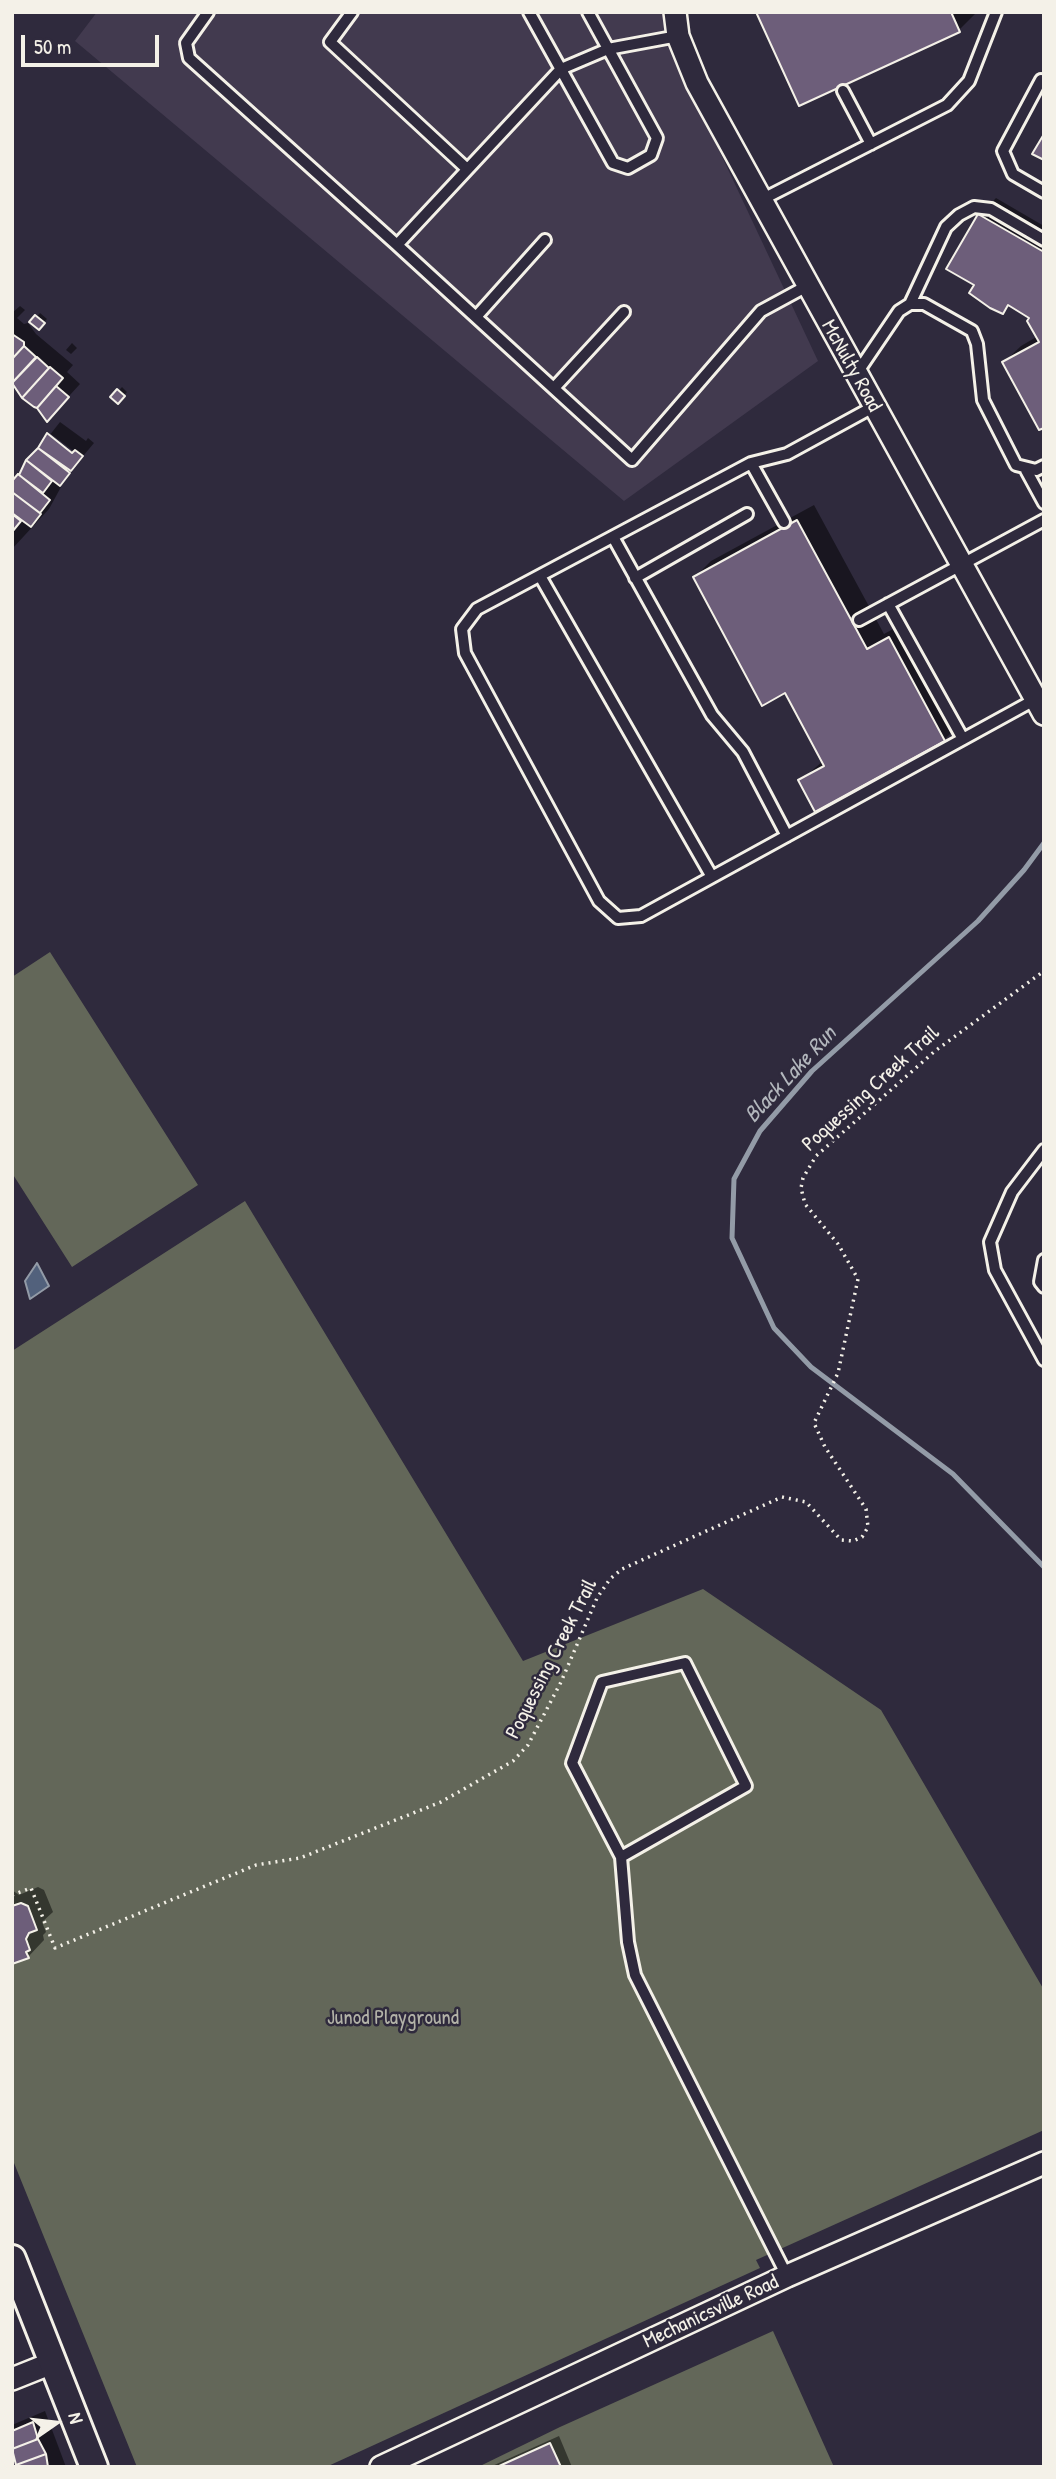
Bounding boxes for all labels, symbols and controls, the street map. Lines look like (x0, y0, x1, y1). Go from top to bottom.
scale bar (24, 21, 163, 65)
text: 50 m (34, 32, 71, 61)
street label: McNulty Road (815, 316, 887, 416)
water label: Black Lake Run (739, 1021, 843, 1129)
street label: Poquessing Creek Trail (797, 1021, 945, 1157)
street label: Poquessing Creek Trail (501, 1575, 603, 1743)
park label: Junod Playground (327, 2005, 459, 2031)
street label: Mechanicsville Road (639, 2270, 783, 2354)
north arrow (21, 2388, 91, 2458)
text: N (63, 2410, 90, 2426)

